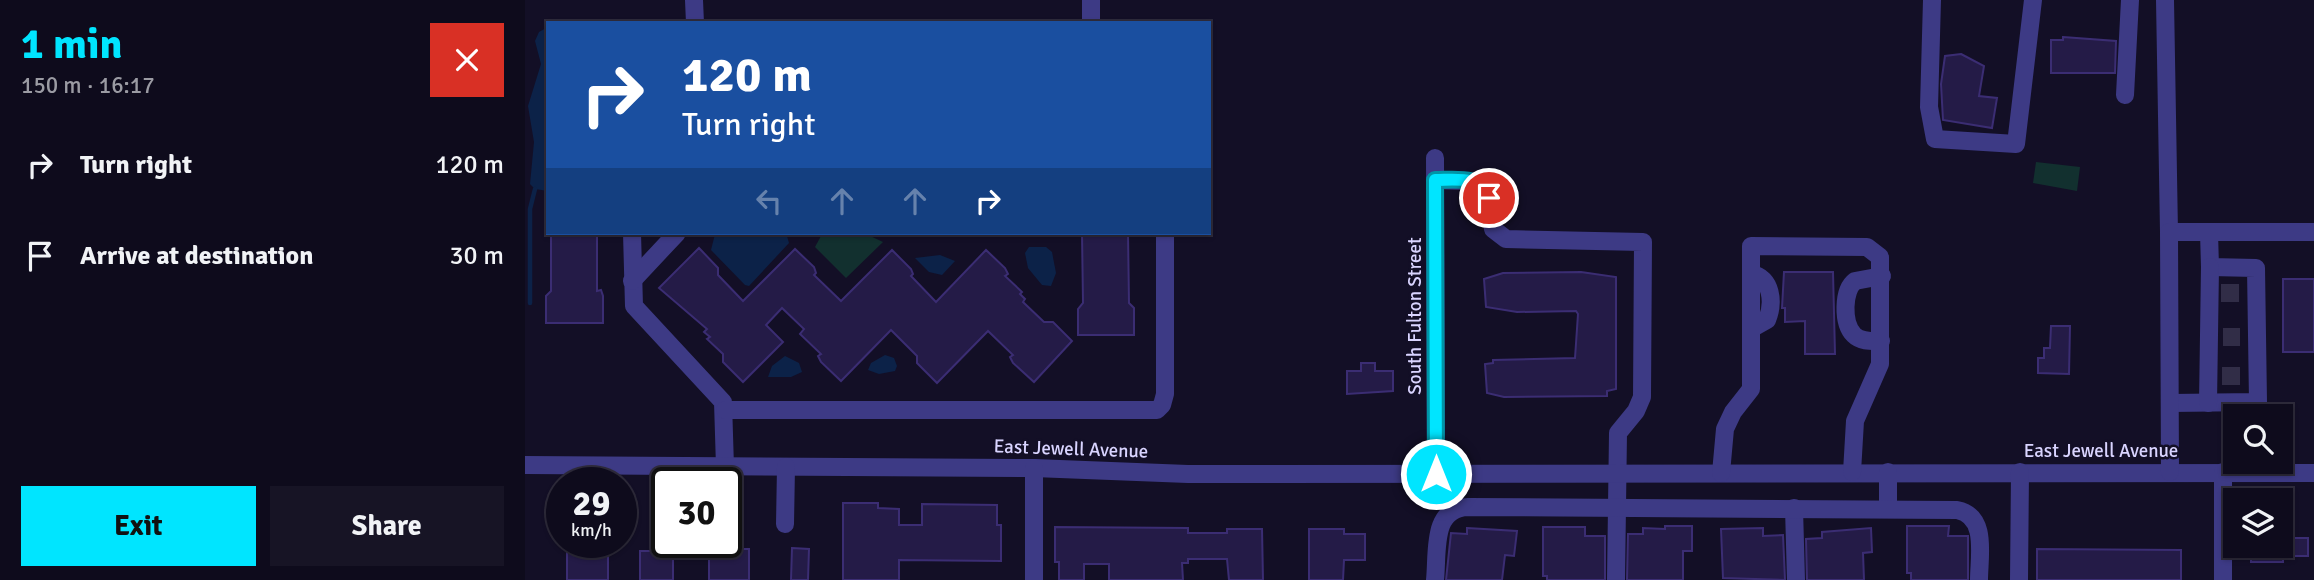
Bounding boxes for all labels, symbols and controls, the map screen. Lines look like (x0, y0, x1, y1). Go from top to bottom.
text: 1 min (21, 19, 122, 70)
button: close (430, 23, 504, 97)
text: 120 m (682, 45, 812, 105)
icon: right (567, 49, 658, 140)
text: 150 m · 16:17 (21, 71, 155, 100)
text: Turn right (682, 105, 815, 144)
icon: right (21, 146, 59, 184)
text: Turn right (80, 149, 192, 181)
text: 120 m (435, 149, 504, 181)
pin (1459, 168, 1519, 228)
icon: arrive (1470, 179, 1508, 217)
icon: left (750, 182, 788, 220)
icon: ahead (823, 182, 861, 220)
icon: ahead (896, 182, 934, 220)
icon: right (969, 182, 1007, 220)
icon: arrive (21, 237, 59, 275)
street label: South Fulton Street (1403, 237, 1427, 395)
text: Arrive at destination (80, 240, 313, 272)
text: 30 m (449, 240, 504, 272)
map controls (2223, 404, 2293, 558)
button: search (2223, 404, 2293, 474)
street label: East Jewell Avenue (993, 434, 1149, 464)
position arrow (1399, 437, 1473, 511)
street label: East Jewell Avenue (2024, 439, 2178, 463)
speed limit sign: 30 (651, 467, 742, 558)
text: 29 (573, 482, 610, 525)
button: Exit (21, 486, 256, 566)
button: Share (270, 486, 504, 566)
button: layers (2223, 488, 2293, 558)
text: km/h (571, 519, 612, 541)

